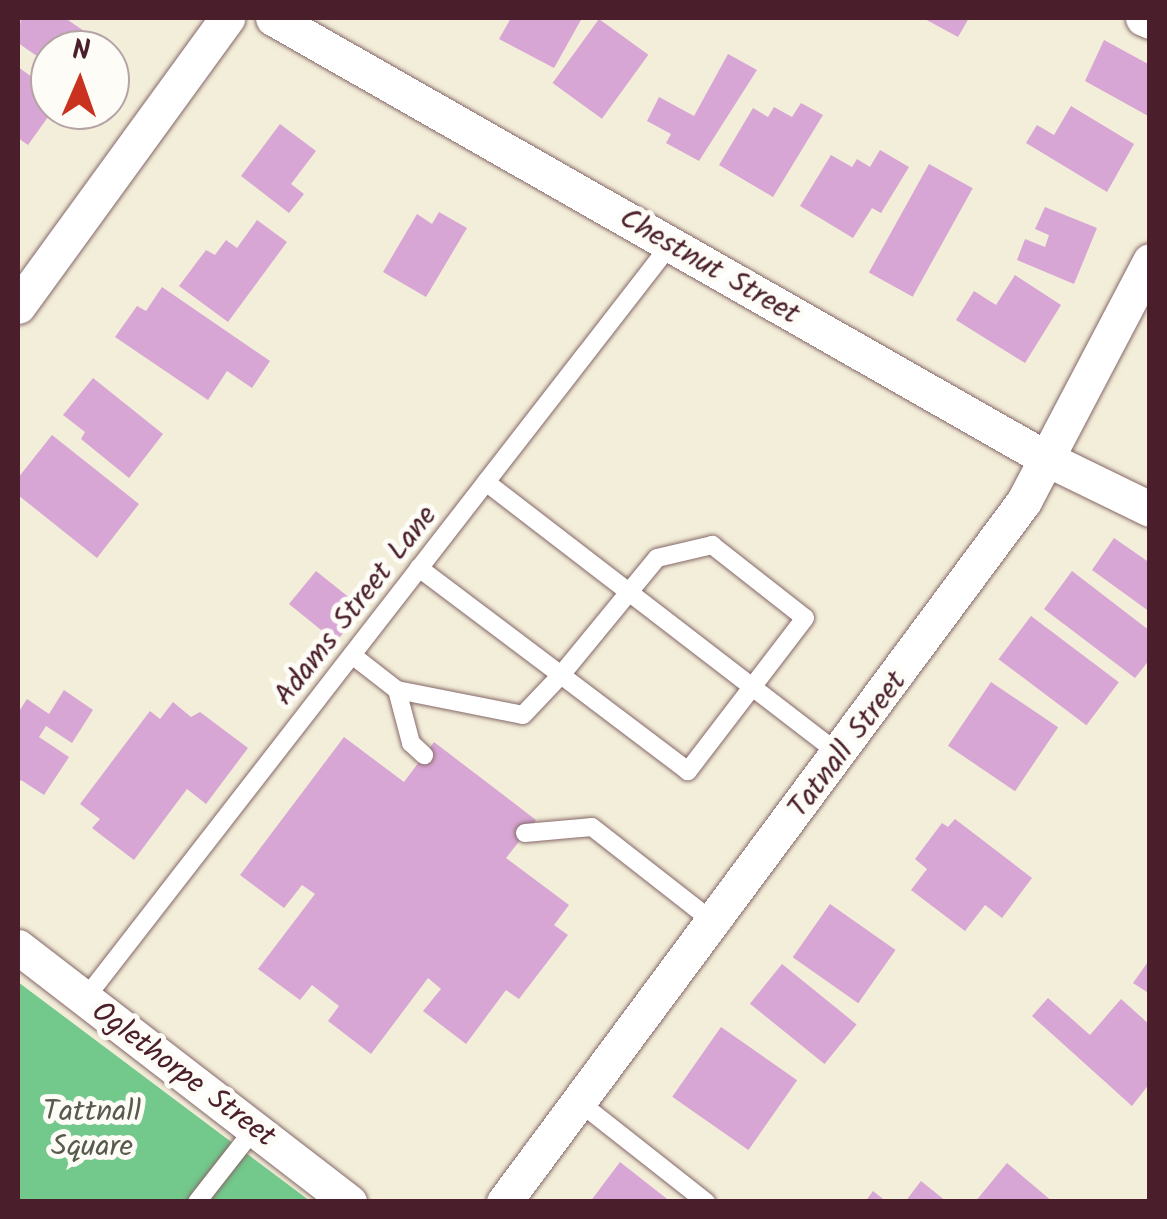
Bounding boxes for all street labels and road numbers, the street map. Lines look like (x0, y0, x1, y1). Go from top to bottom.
street label: Chestnut Street (612, 201, 806, 333)
street label: Adams Street Lane (267, 499, 445, 713)
street label: Tatnall Street (781, 664, 915, 826)
street label: Oglethorpe Street (84, 994, 282, 1156)

